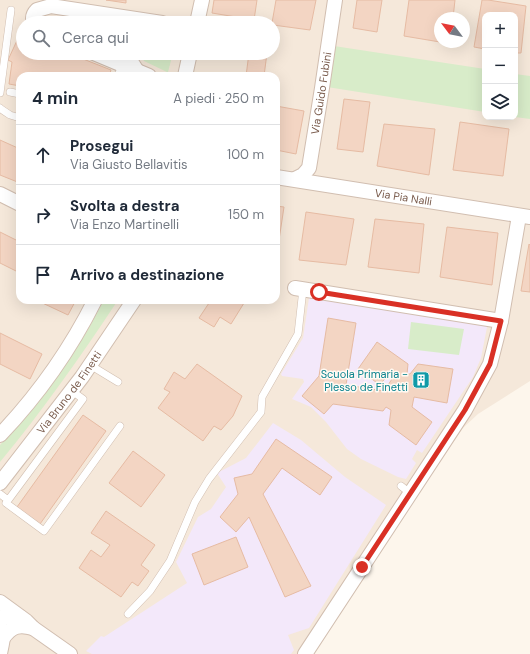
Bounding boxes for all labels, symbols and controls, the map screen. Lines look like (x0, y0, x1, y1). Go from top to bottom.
north arrow (434, 12, 470, 48)
map controls (482, 12, 518, 120)
button: + (482, 12, 518, 48)
search box (16, 16, 280, 60)
icon: search (30, 27, 52, 49)
text: Cerca qui (62, 28, 129, 48)
button: − (482, 48, 518, 84)
street label: Via Guido Fubini (308, 51, 334, 135)
button: layers (482, 84, 518, 120)
text: 4 min (32, 87, 78, 109)
text: A piedi · 250 m (173, 90, 264, 107)
text: Prosegui (70, 136, 133, 156)
icon: ahead (32, 144, 54, 166)
text: 100 m (227, 146, 264, 163)
text: Via Giusto Bellavitis (70, 156, 188, 173)
street label: Via Pia Nalli (374, 186, 433, 208)
text: Svolta a destra (70, 196, 180, 216)
icon: right (32, 204, 54, 226)
text: 150 m (228, 206, 264, 223)
text: Via Enzo Martinelli (70, 216, 179, 233)
icon: arrive (32, 264, 54, 286)
text: Arrivo a destinazione (70, 265, 224, 285)
route start (310, 283, 328, 301)
street label: Via Bruno de Finetti (34, 348, 105, 437)
place label: Scuola Primaria - Plesso de Finetti (321, 367, 408, 394)
building icon: Scuola Primaria - Plesso de Finetti (411, 370, 431, 390)
route end (353, 558, 371, 576)

